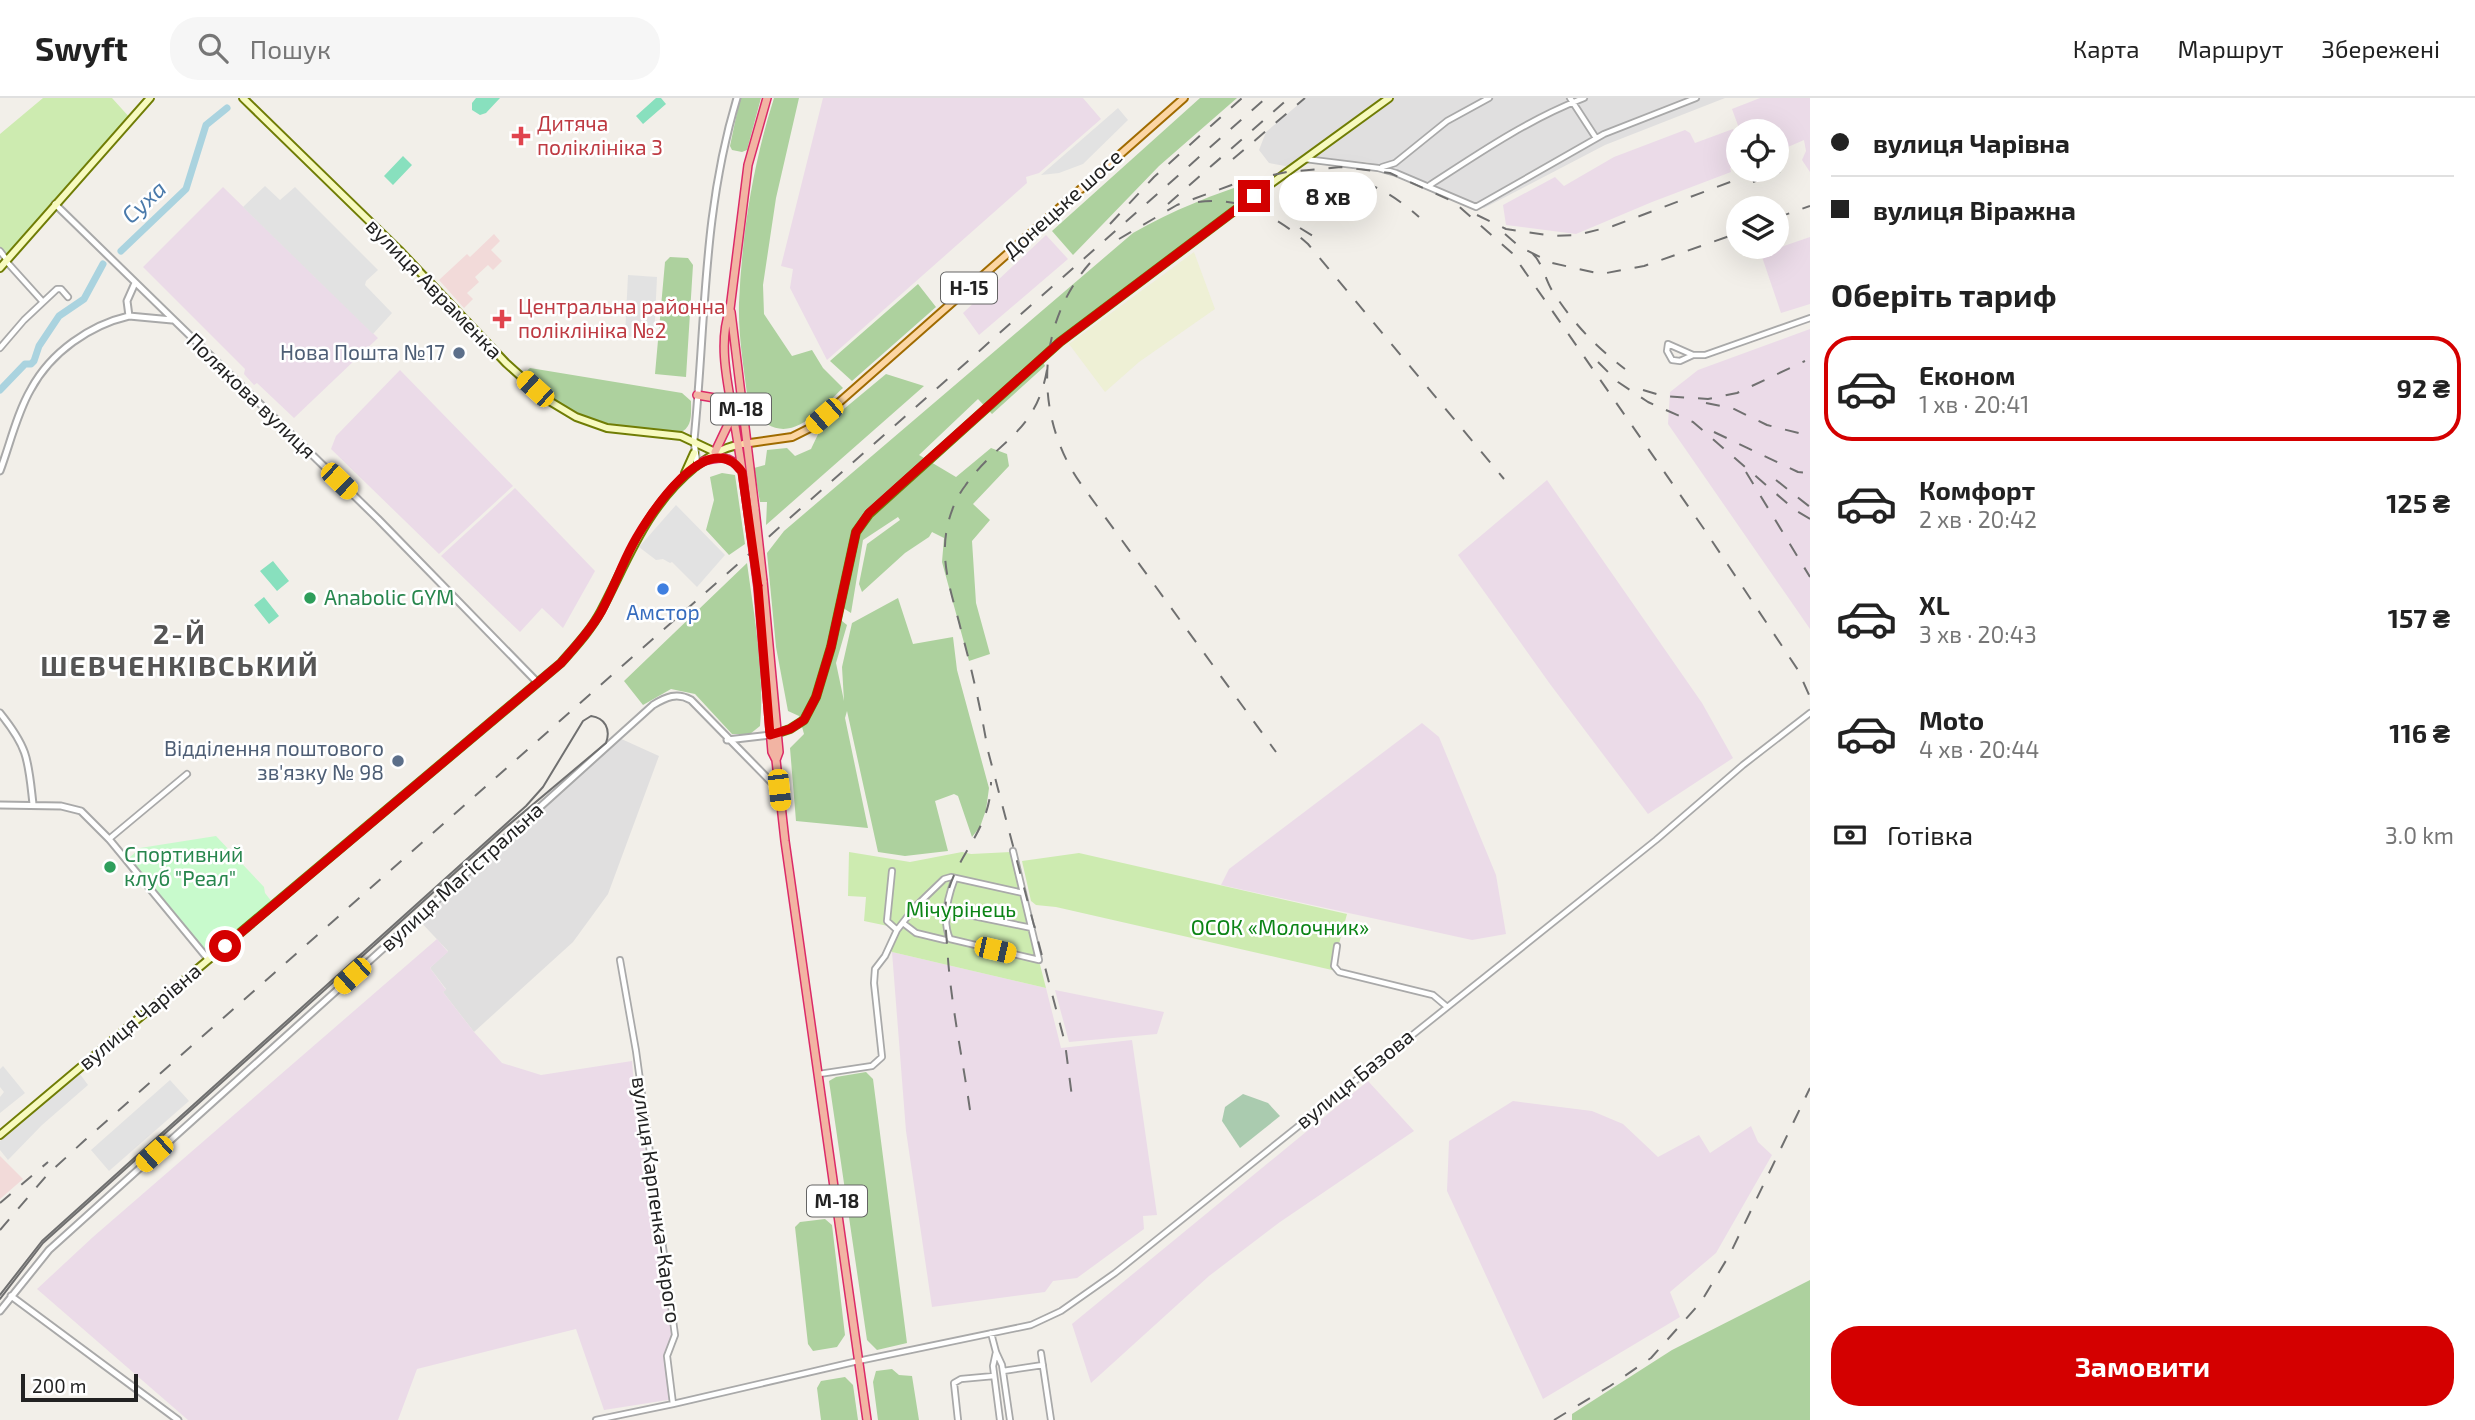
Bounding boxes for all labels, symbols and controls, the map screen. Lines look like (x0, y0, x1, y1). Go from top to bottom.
search box (170, 17, 660, 80)
text: Swyft (35, 28, 128, 68)
icon: search (194, 29, 232, 67)
text: Пошук (250, 33, 331, 64)
text: Карта (2073, 34, 2139, 63)
text: Маршрут (2177, 34, 2283, 63)
text: Збережені (2321, 34, 2440, 63)
place label: Дитяча поліклініка 3 (537, 110, 663, 159)
map controls (1726, 119, 1789, 259)
button: locate (1726, 119, 1789, 182)
marker: Дитяча поліклініка 3 (511, 126, 531, 146)
text: вулиця Чарівна (1873, 127, 2070, 158)
street label: Донецьке шосе (998, 143, 1126, 263)
callout: 8 хв (1278, 172, 1376, 220)
water label: Суха (115, 174, 171, 229)
route end (1238, 180, 1270, 212)
text: 8 хв (1305, 182, 1351, 210)
text: вулиця Віражна (1873, 194, 2076, 225)
button: layers (1726, 196, 1789, 259)
street label: вулиця Авраменка (361, 213, 508, 364)
road number: Н-15 (941, 272, 997, 304)
text: Оберіть тариф (1831, 275, 2057, 313)
place label: Центральна районна поліклініка №2 (518, 293, 726, 342)
marker: Центральна районна поліклініка №2 (492, 309, 512, 329)
street label: Полякова вулиця (181, 327, 322, 464)
place label: Нова Пошта №17 (280, 339, 445, 364)
marker: Нова Пошта №17 (451, 345, 467, 361)
icon: car (1835, 357, 1898, 420)
text: Економ (1919, 359, 2016, 390)
car (513, 367, 558, 411)
text: 92 ₴ (2397, 372, 2450, 403)
text: 1 хв · 20:41 (1919, 390, 2029, 418)
road number: М-18 (711, 394, 771, 424)
car (802, 394, 847, 438)
car (317, 459, 362, 503)
icon: car (1835, 472, 1898, 535)
text: Комфорт (1919, 474, 2035, 505)
text: 125 ₴ (2386, 487, 2450, 518)
text: 2 хв · 20:42 (1919, 505, 2037, 533)
marker: Амстор (655, 581, 671, 597)
place label: Anabolic GYM (324, 584, 454, 609)
icon: car (1835, 587, 1898, 650)
text: XL (1919, 589, 1950, 620)
marker: Anabolic GYM (302, 590, 318, 606)
place label: Амстор (626, 599, 700, 624)
text: 157 ₴ (2388, 602, 2450, 633)
district label: 2-Й ШЕВЧЕНКІВСЬКИЙ (40, 616, 320, 682)
text: 3 хв · 20:43 (1919, 620, 2037, 648)
icon: car (1835, 702, 1898, 765)
text: Moto (1919, 704, 1984, 735)
text: 116 ₴ (2389, 717, 2450, 748)
place label: Відділення поштового зв'язку № 98 (164, 735, 384, 785)
text: 4 хв · 20:44 (1919, 735, 2039, 763)
marker: Відділення поштового зв'язку № 98 (390, 753, 406, 769)
car (767, 768, 792, 812)
street label: вулиця Магістральна (374, 796, 548, 956)
icon: cash (1831, 816, 1869, 854)
text: Готівка (1887, 819, 1973, 850)
text: 3.0 km (2385, 821, 2454, 849)
place label: Спортивний клуб "Реал" (124, 841, 243, 891)
marker: Спортивний клуб "Реал" (102, 859, 118, 875)
park label: Мічурінець (906, 896, 1016, 922)
park label: ОСОК «Молочник» (1191, 914, 1369, 939)
route start (209, 930, 241, 962)
car (973, 935, 1018, 965)
car (330, 954, 375, 998)
street label: вулиця Чарівна (73, 957, 206, 1075)
street label: вулиця Базова (1290, 1023, 1419, 1134)
street label: вулиця Карпенка-Карого (627, 1075, 687, 1325)
car (132, 1132, 177, 1176)
road number: М-18 (807, 1186, 867, 1217)
button: Замовити (1831, 1326, 2454, 1406)
scale bar (21, 1371, 138, 1403)
text: 200 m (32, 1374, 86, 1397)

